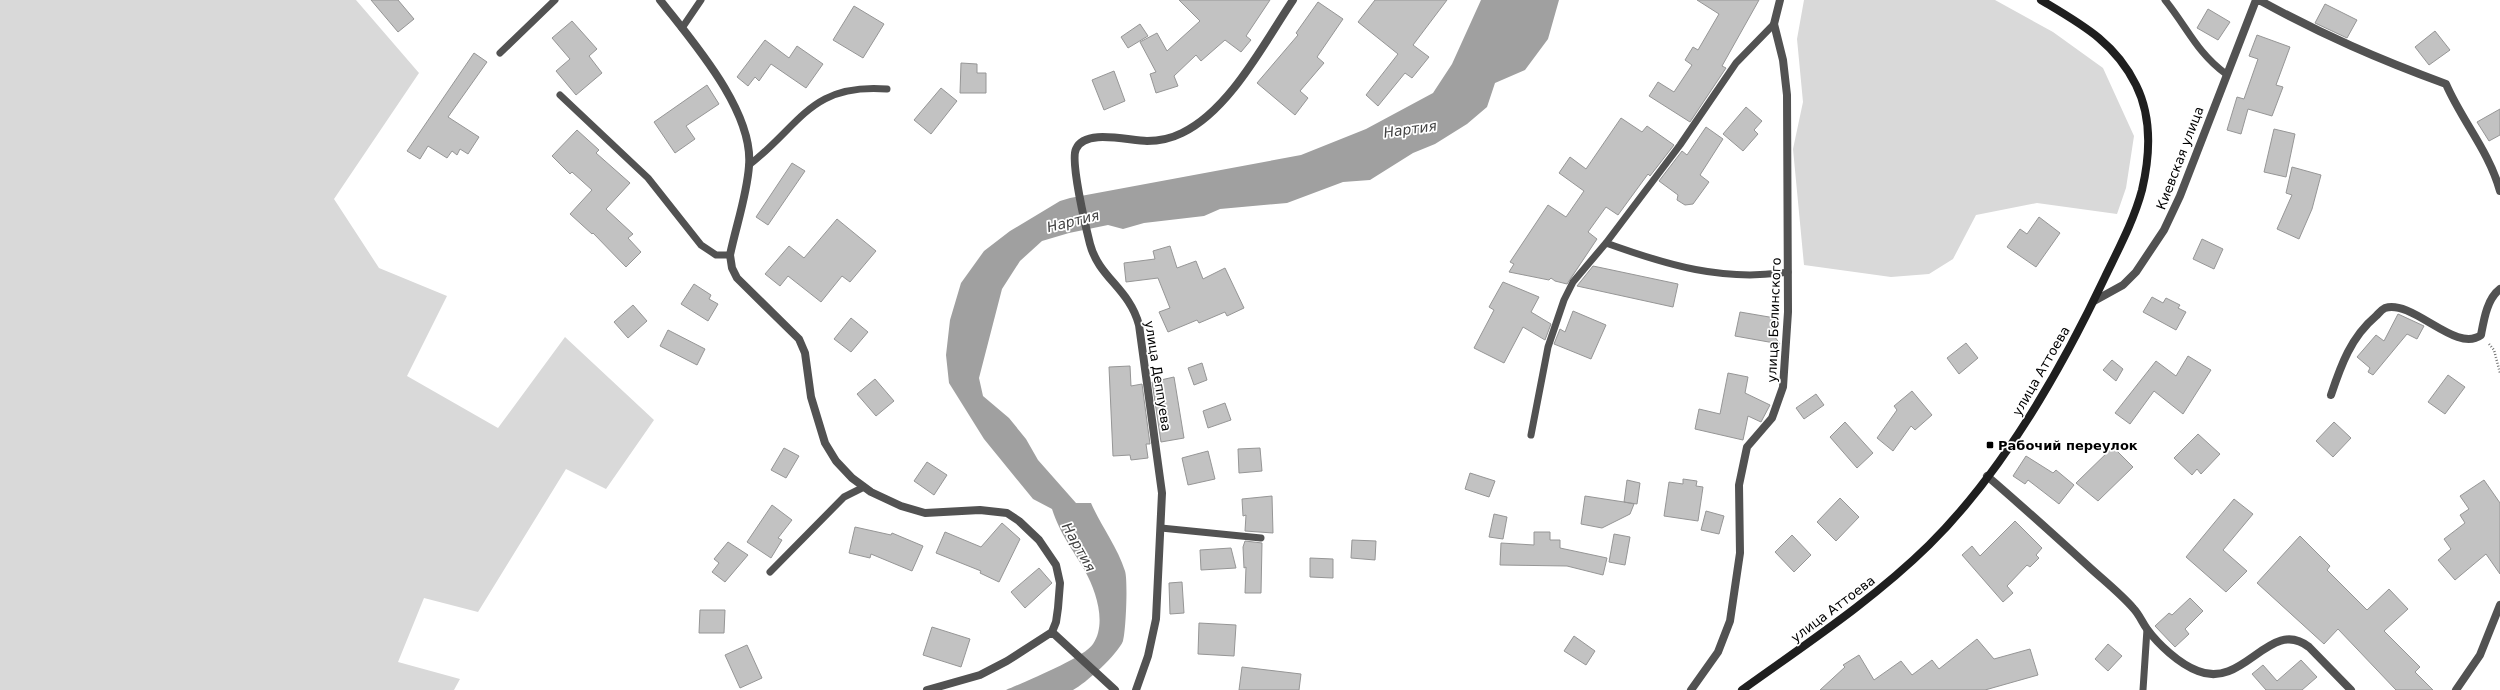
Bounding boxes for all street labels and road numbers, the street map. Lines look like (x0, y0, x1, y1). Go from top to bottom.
street label: Киевская улица (2153, 104, 2207, 212)
street label: улица Белинского (1764, 257, 1784, 383)
street label: улица Деппуева (1142, 320, 1174, 432)
street label: улица Аттоева (2009, 324, 2073, 418)
street label: улица Аттоева (1788, 573, 1878, 645)

